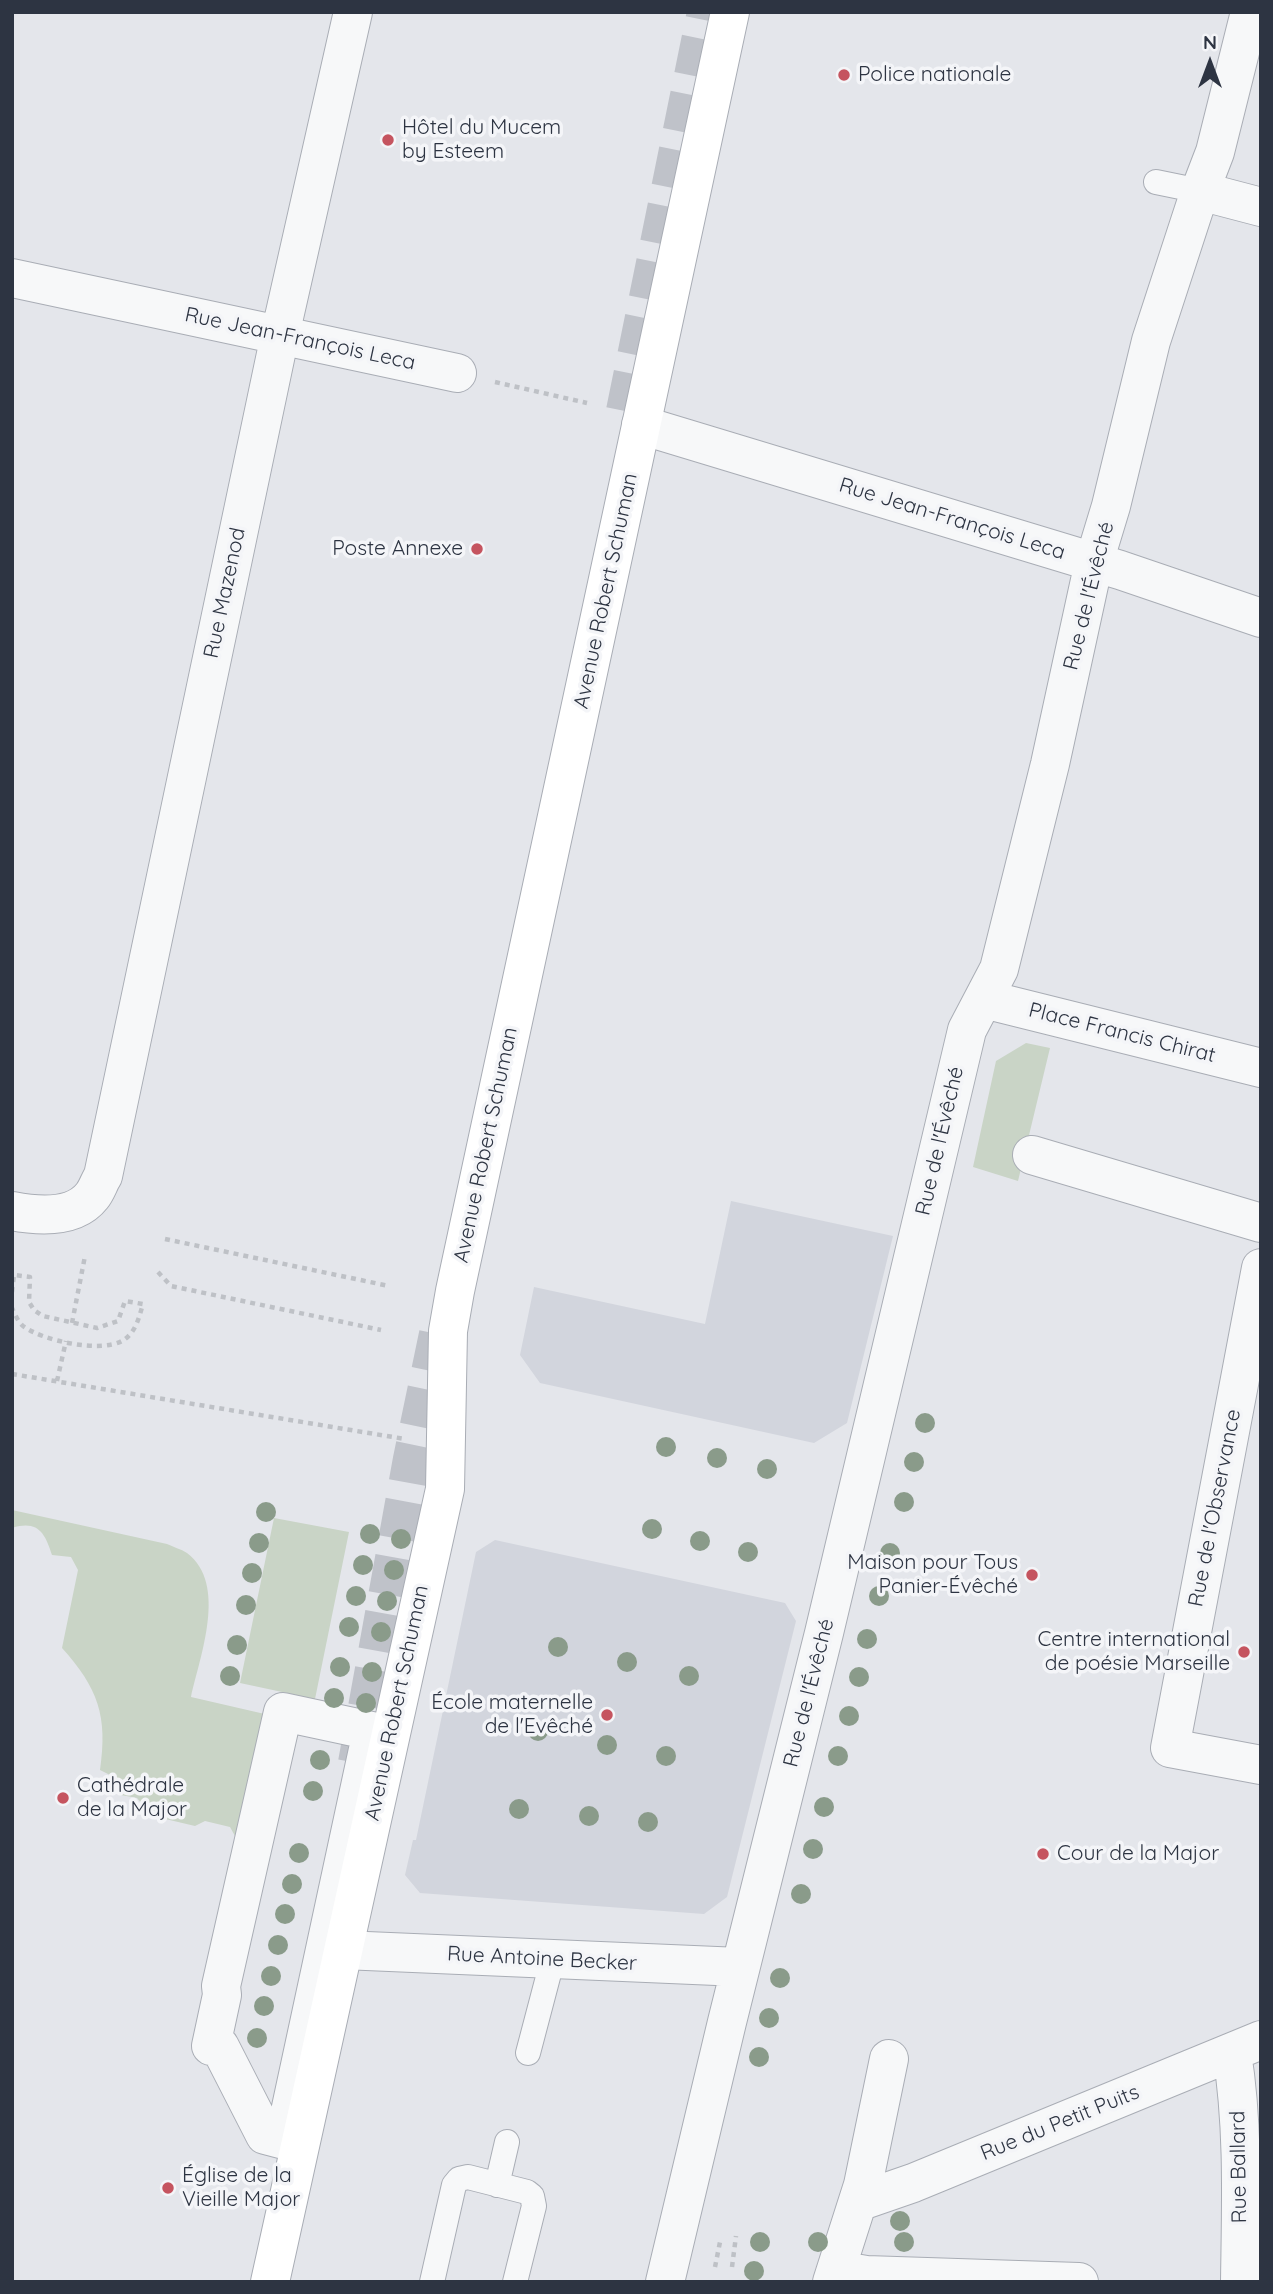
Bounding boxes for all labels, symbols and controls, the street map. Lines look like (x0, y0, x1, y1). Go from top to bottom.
north arrow (1175, 28, 1245, 98)
text: N (1203, 30, 1217, 54)
place label: Police nationale (858, 62, 1011, 88)
marker: Police nationale (836, 67, 852, 83)
place label: Hôtel du Mucem by Esteem (402, 115, 561, 165)
marker: Hôtel du Mucem by Esteem (380, 132, 396, 148)
street label: Rue Jean-François Leca (182, 302, 418, 376)
street label: Avenue Robert Schuman (569, 471, 643, 711)
street label: Rue Jean-François Leca (836, 473, 1068, 565)
street label: Rue de l'Évêché (1058, 519, 1120, 673)
street label: Rue Mazenod (199, 525, 251, 661)
place label: Poste Annexe (332, 536, 463, 562)
marker: Poste Annexe (469, 541, 485, 557)
street label: Place Francis Chirat (1026, 998, 1218, 1068)
street label: Avenue Robert Schuman (449, 1025, 523, 1265)
street label: Rue de l'Évêché (911, 1064, 969, 1218)
street label: Rue de l'Observance (1183, 1407, 1247, 1609)
place label: Maison pour Tous Panier-Évêché (847, 1550, 1018, 1600)
marker: Maison pour Tous Panier-Évêché (1024, 1567, 1040, 1583)
street label: Avenue Robert Schuman (360, 1583, 434, 1823)
street label: Rue de l'Évêché (778, 1616, 840, 1770)
place label: Centre international de poésie Marseille (1037, 1627, 1230, 1677)
marker: Centre international de poésie Marseille (1236, 1644, 1252, 1660)
place label: École maternelle de l'Evêché (431, 1690, 593, 1740)
marker: École maternelle de l'Evêché (599, 1707, 615, 1723)
place label: Cathédrale de la Major (77, 1773, 187, 1823)
marker: Cathédrale de la Major (55, 1790, 71, 1806)
place label: Cour de la Major (1057, 1841, 1219, 1867)
marker: Cour de la Major (1035, 1846, 1051, 1862)
street label: Rue Antoine Becker (446, 1941, 638, 1977)
street label: Rue du Petit Puits (977, 2080, 1143, 2166)
street label: Rue Ballard (1225, 2111, 1253, 2223)
place label: Église de la Vieille Major (182, 2163, 300, 2213)
marker: Église de la Vieille Major (160, 2180, 176, 2196)

